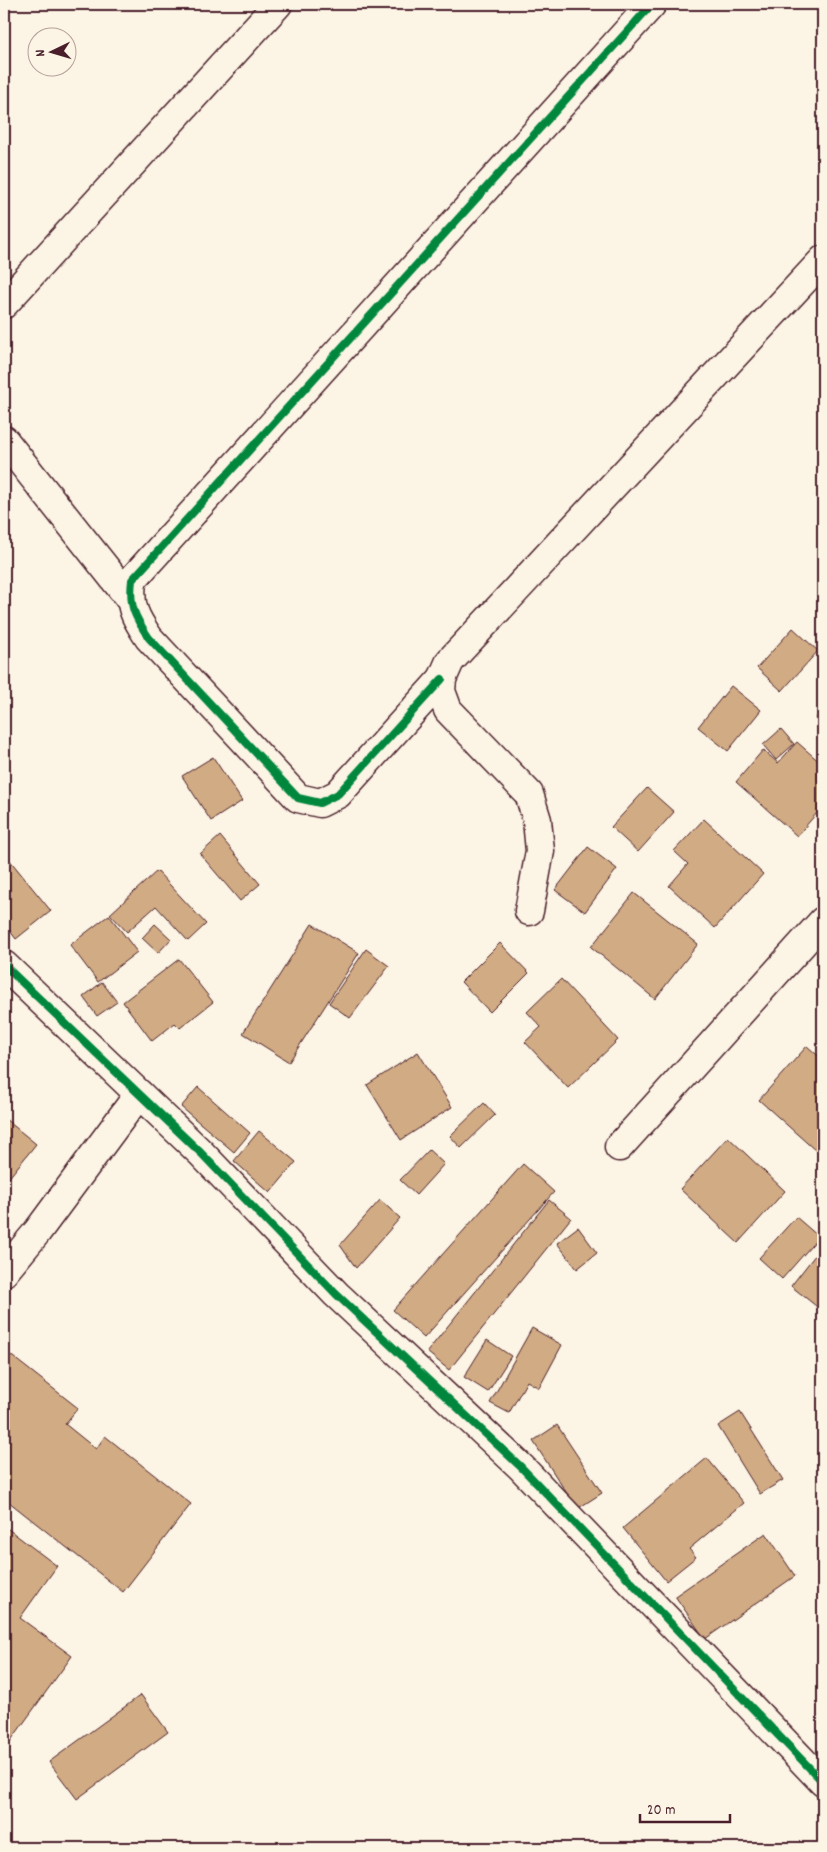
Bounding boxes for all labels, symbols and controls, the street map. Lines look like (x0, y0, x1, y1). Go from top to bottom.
north arrow (28, 28, 78, 78)
text: N (31, 49, 51, 57)
scale bar (640, 1792, 730, 1824)
text: 20 m (647, 1800, 675, 1822)

